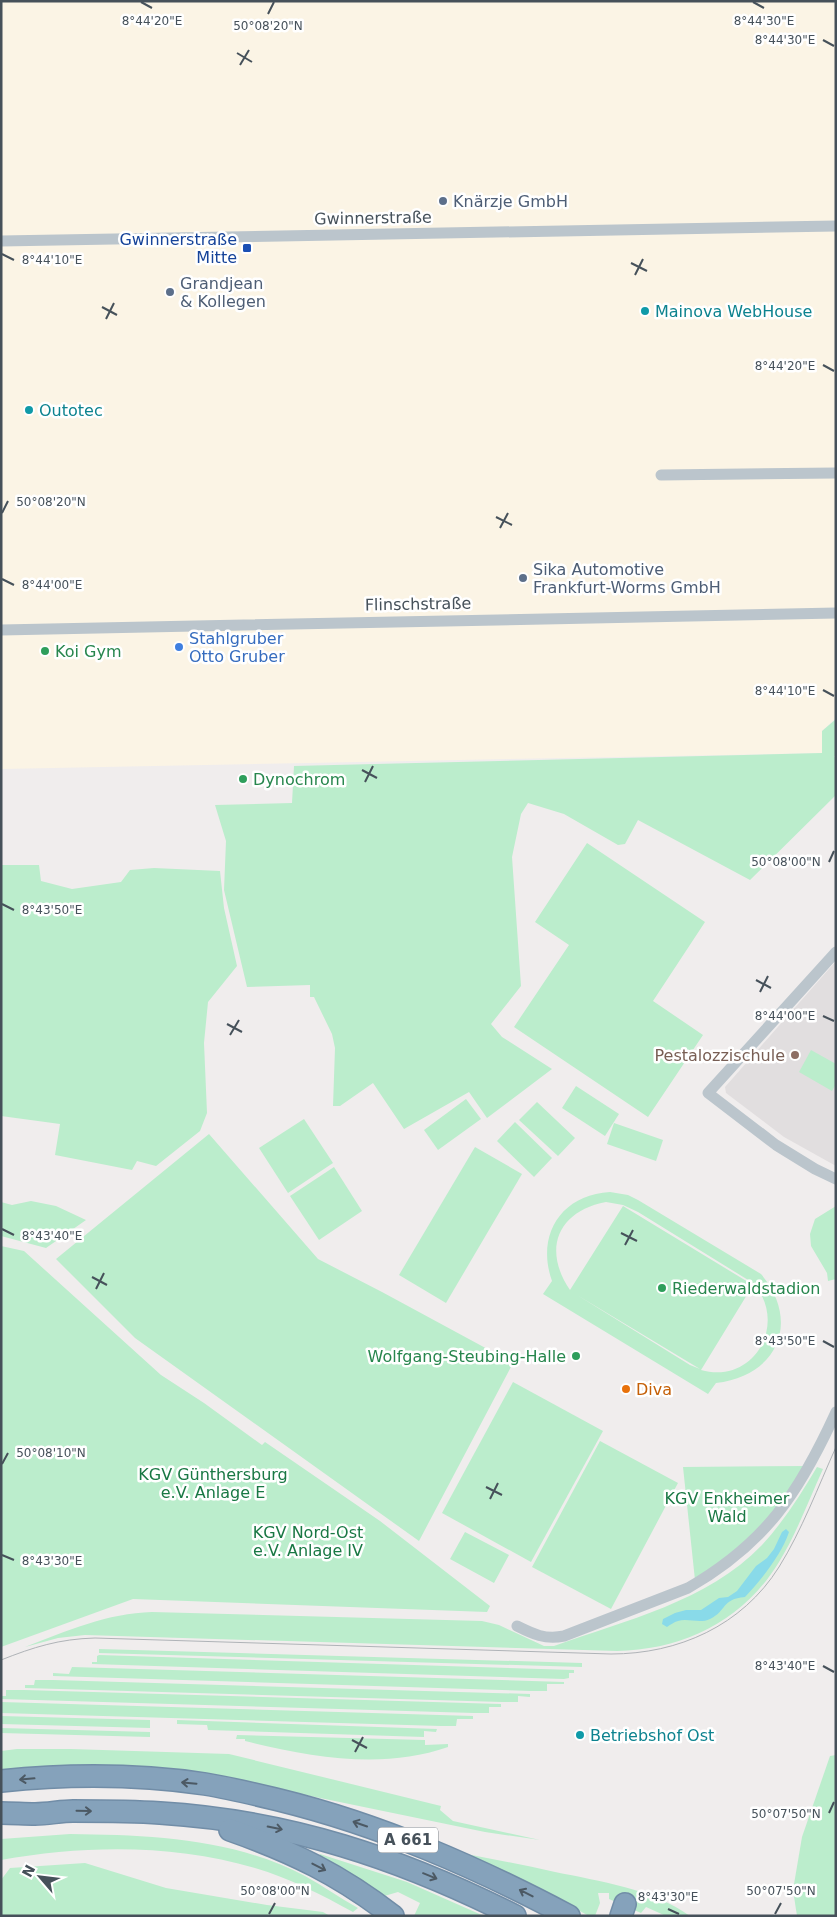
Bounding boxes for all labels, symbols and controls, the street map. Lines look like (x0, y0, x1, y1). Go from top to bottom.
text: 8°44'20"E (122, 14, 182, 28)
text: 8°44'30"E (734, 14, 794, 28)
text: 50°08'20"N (233, 19, 303, 33)
text: 8°44'30"E (755, 33, 815, 47)
place label: Knärzje GmbH (453, 192, 568, 211)
marker: Knärzje GmbH (437, 195, 449, 207)
street label: Gwinnerstraße (314, 207, 432, 229)
place label: Gwinnerstraße Mitte (119, 230, 237, 267)
marker: Gwinnerstraße Mitte (241, 242, 253, 254)
text: 8°44'10"E (22, 253, 82, 267)
place label: Grandjean & Kollegen (180, 274, 266, 311)
marker: Grandjean & Kollegen (164, 286, 176, 298)
place label: Mainova WebHouse (655, 302, 812, 321)
marker: Mainova WebHouse (639, 305, 651, 317)
text: 8°44'20"E (755, 359, 815, 373)
place label: Outotec (39, 401, 103, 420)
marker: Outotec (23, 404, 35, 416)
text: 50°08'20"N (16, 495, 86, 509)
place label: Sika Automotive Frankfurt-Worms GmbH (533, 560, 721, 597)
marker: Sika Automotive Frankfurt-Worms GmbH (517, 572, 529, 584)
text: 8°44'00"E (22, 578, 82, 592)
street label: Flinschstraße (365, 594, 471, 614)
place label: Stahlgruber Otto Gruber (189, 629, 285, 666)
marker: Stahlgruber Otto Gruber (173, 641, 185, 653)
place label: Koi Gym (55, 642, 121, 661)
marker: Koi Gym (39, 645, 51, 657)
text: 8°44'10"E (755, 684, 815, 698)
place label: Dynochrom (253, 770, 345, 789)
marker: Dynochrom (237, 773, 249, 785)
text: 50°08'00"N (751, 855, 821, 869)
text: 8°43'50"E (22, 903, 82, 917)
text: 8°44'00"E (755, 1009, 815, 1023)
place label: Pestalozzischule (654, 1046, 785, 1065)
marker: Pestalozzischule (789, 1049, 801, 1061)
text: 8°43'40"E (22, 1229, 82, 1243)
place label: Riederwaldstadion (672, 1279, 820, 1298)
marker: Riederwaldstadion (656, 1282, 668, 1294)
text: 8°43'50"E (755, 1334, 815, 1348)
place label: Wolfgang-Steubing-Halle (368, 1347, 566, 1366)
marker: Wolfgang-Steubing-Halle (570, 1350, 582, 1362)
place label: Diva (636, 1380, 672, 1399)
marker: Diva (620, 1383, 632, 1395)
text: 50°08'10"N (16, 1446, 86, 1460)
park label: KGV Günthersburg e.V. Anlage E (138, 1465, 288, 1502)
park label: KGV Enkheimer Wald (665, 1489, 790, 1526)
park label: KGV Nord-Ost e.V. Anlage IV (253, 1523, 363, 1560)
text: 8°43'30"E (22, 1554, 82, 1568)
text: 8°43'40"E (755, 1659, 815, 1673)
place label: Betriebshof Ost (590, 1726, 714, 1745)
marker: Betriebshof Ost (574, 1729, 586, 1741)
one-way arrow (19, 1774, 35, 1783)
one-way arrow (181, 1778, 197, 1787)
one-way arrow (76, 1807, 92, 1816)
text: 50°07'50"N (751, 1807, 821, 1821)
one-way arrow (353, 1819, 368, 1828)
one-way arrow (267, 1823, 283, 1833)
road number: A 661 (378, 1828, 438, 1852)
north arrow (15, 1852, 65, 1902)
text: N (19, 1862, 38, 1880)
one-way arrow (311, 1863, 326, 1872)
one-way arrow (422, 1872, 437, 1881)
text: 50°08'00"N (240, 1884, 310, 1898)
text: 50°07'50"N (746, 1884, 816, 1898)
one-way arrow (519, 1888, 534, 1897)
text: 8°43'30"E (638, 1890, 698, 1904)

